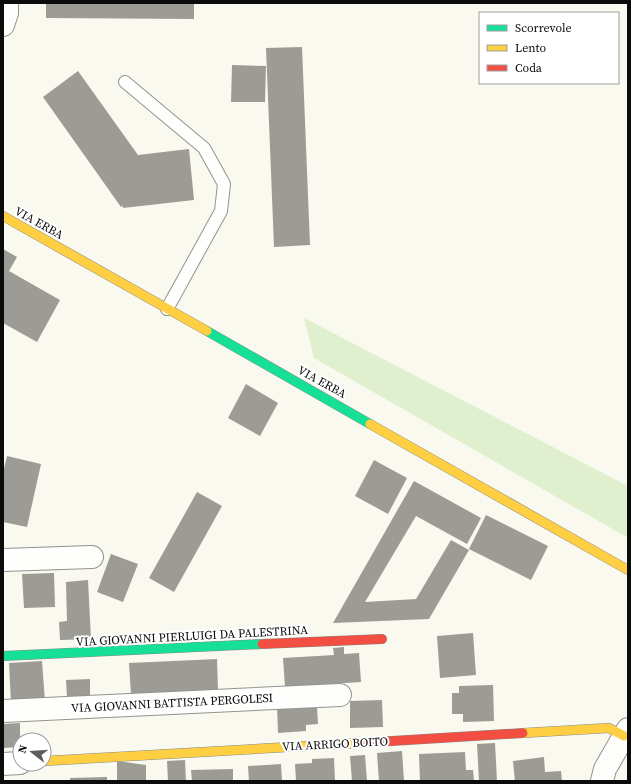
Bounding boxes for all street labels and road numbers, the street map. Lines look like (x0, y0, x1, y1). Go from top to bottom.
street label: VIA ERBA (12, 203, 66, 243)
street label: VIA ERBA (295, 362, 349, 402)
street label: VIA GIOVANNI PIERLUIGI DA PALESTRINA (75, 622, 309, 650)
street label: VIA GIOVANNI BATTISTA PERGOLESI (71, 690, 273, 716)
street label: VIA ARRIGO BOITO (282, 733, 388, 755)

